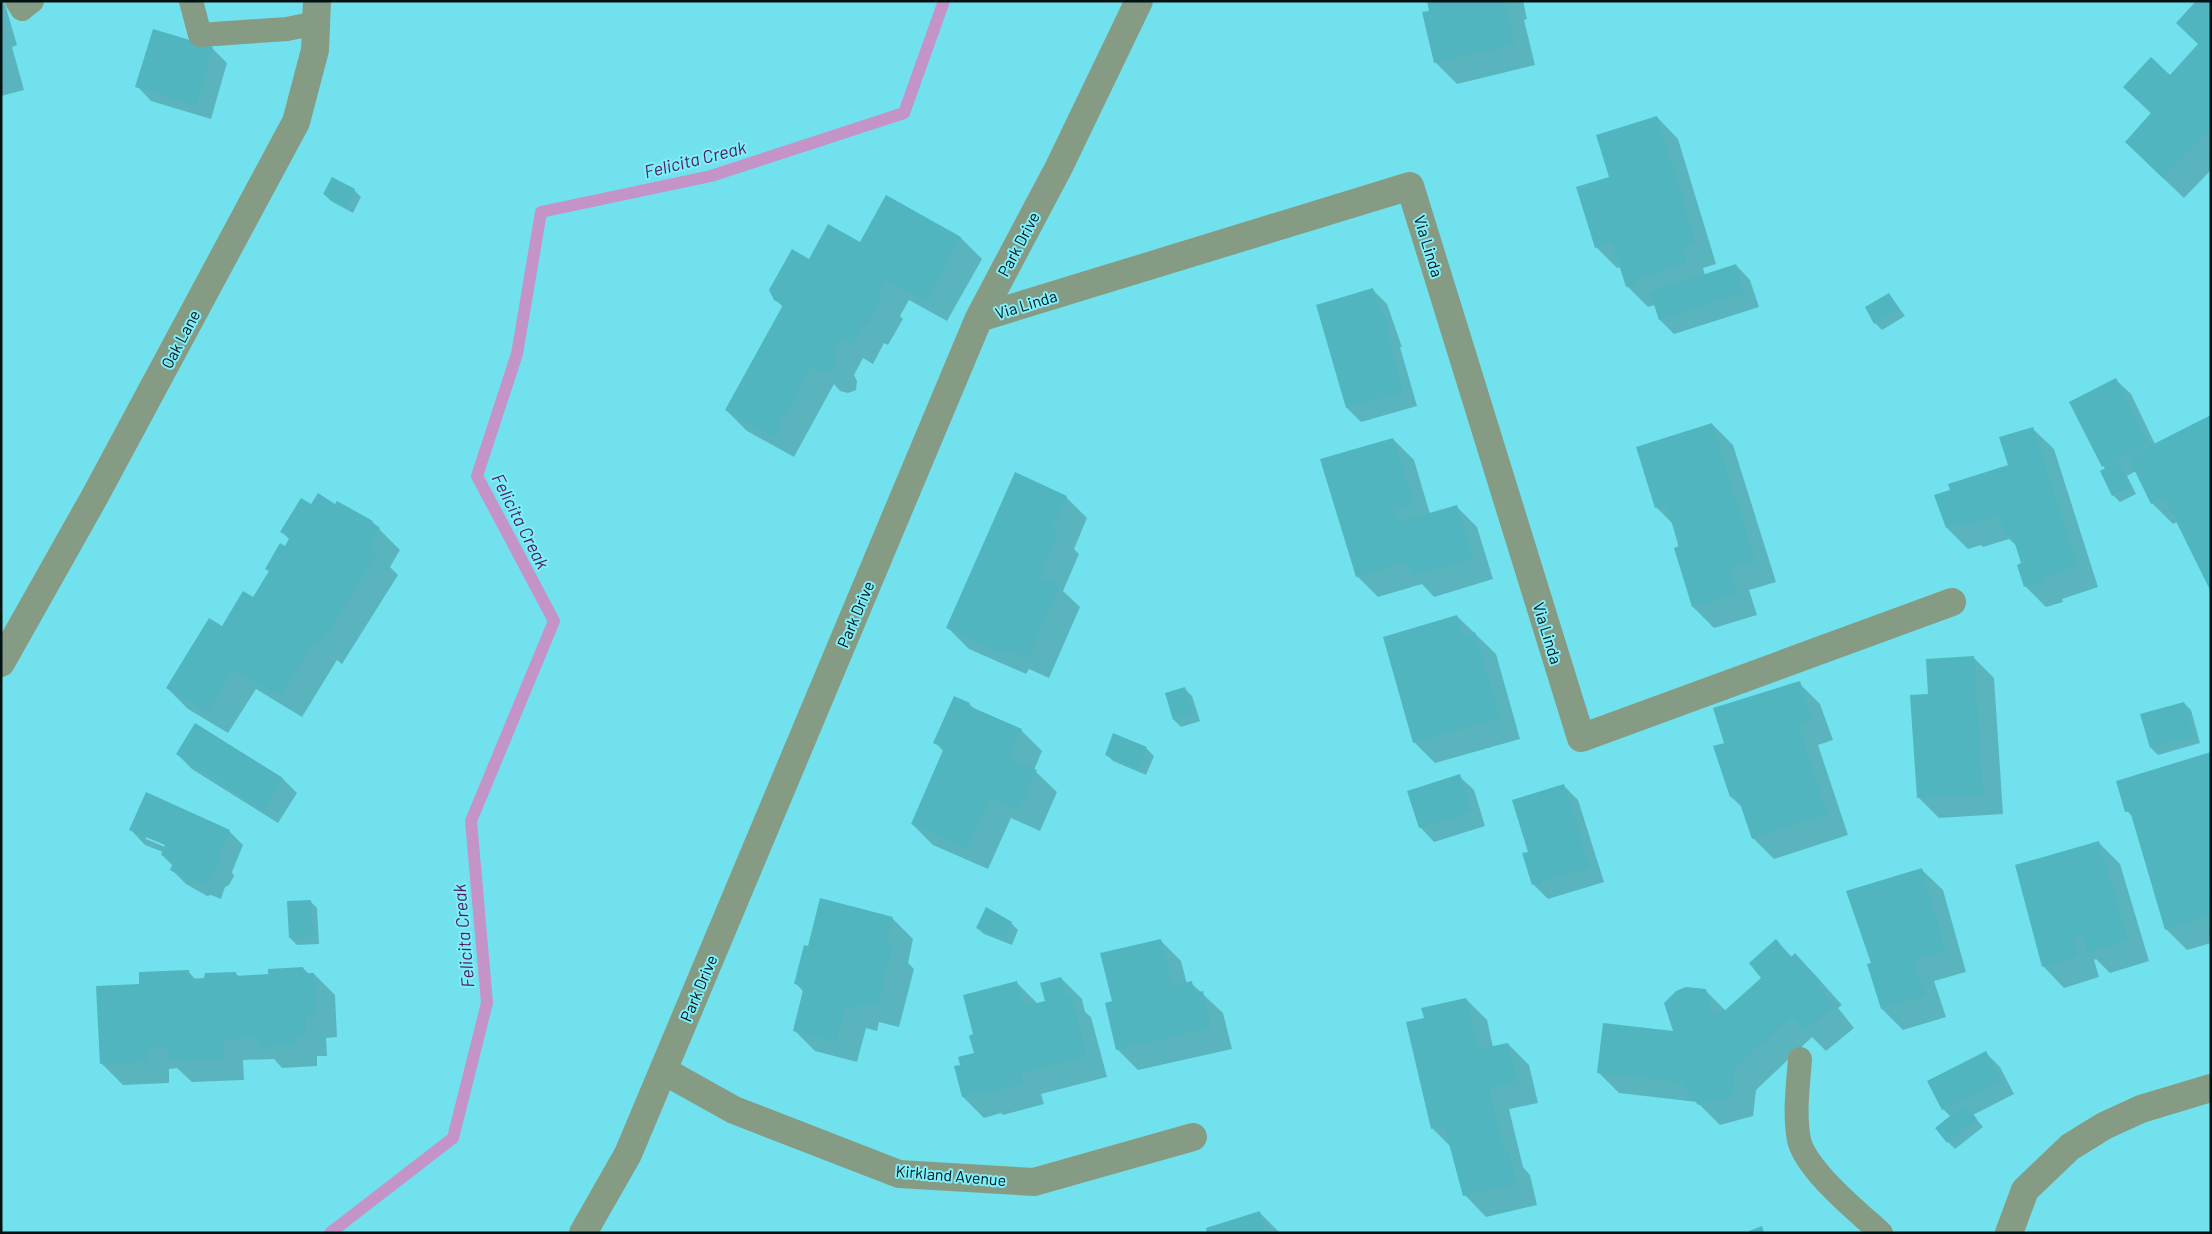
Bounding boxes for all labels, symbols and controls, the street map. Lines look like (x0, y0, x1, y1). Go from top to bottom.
water label: Felicita Creak (642, 136, 748, 182)
street label: Park Drive (993, 209, 1043, 279)
street label: Via Linda (1411, 213, 1447, 279)
street label: Via Linda (993, 286, 1059, 322)
street label: Oak Lane (157, 306, 203, 372)
water label: Felicita Creak (488, 470, 555, 573)
street label: Park Drive (833, 578, 877, 650)
street label: Via Linda (1530, 600, 1566, 666)
water label: Felicita Creak (447, 883, 479, 989)
street label: Park Drive (676, 952, 720, 1024)
street label: Kirkland Avenue (895, 1161, 1007, 1189)

